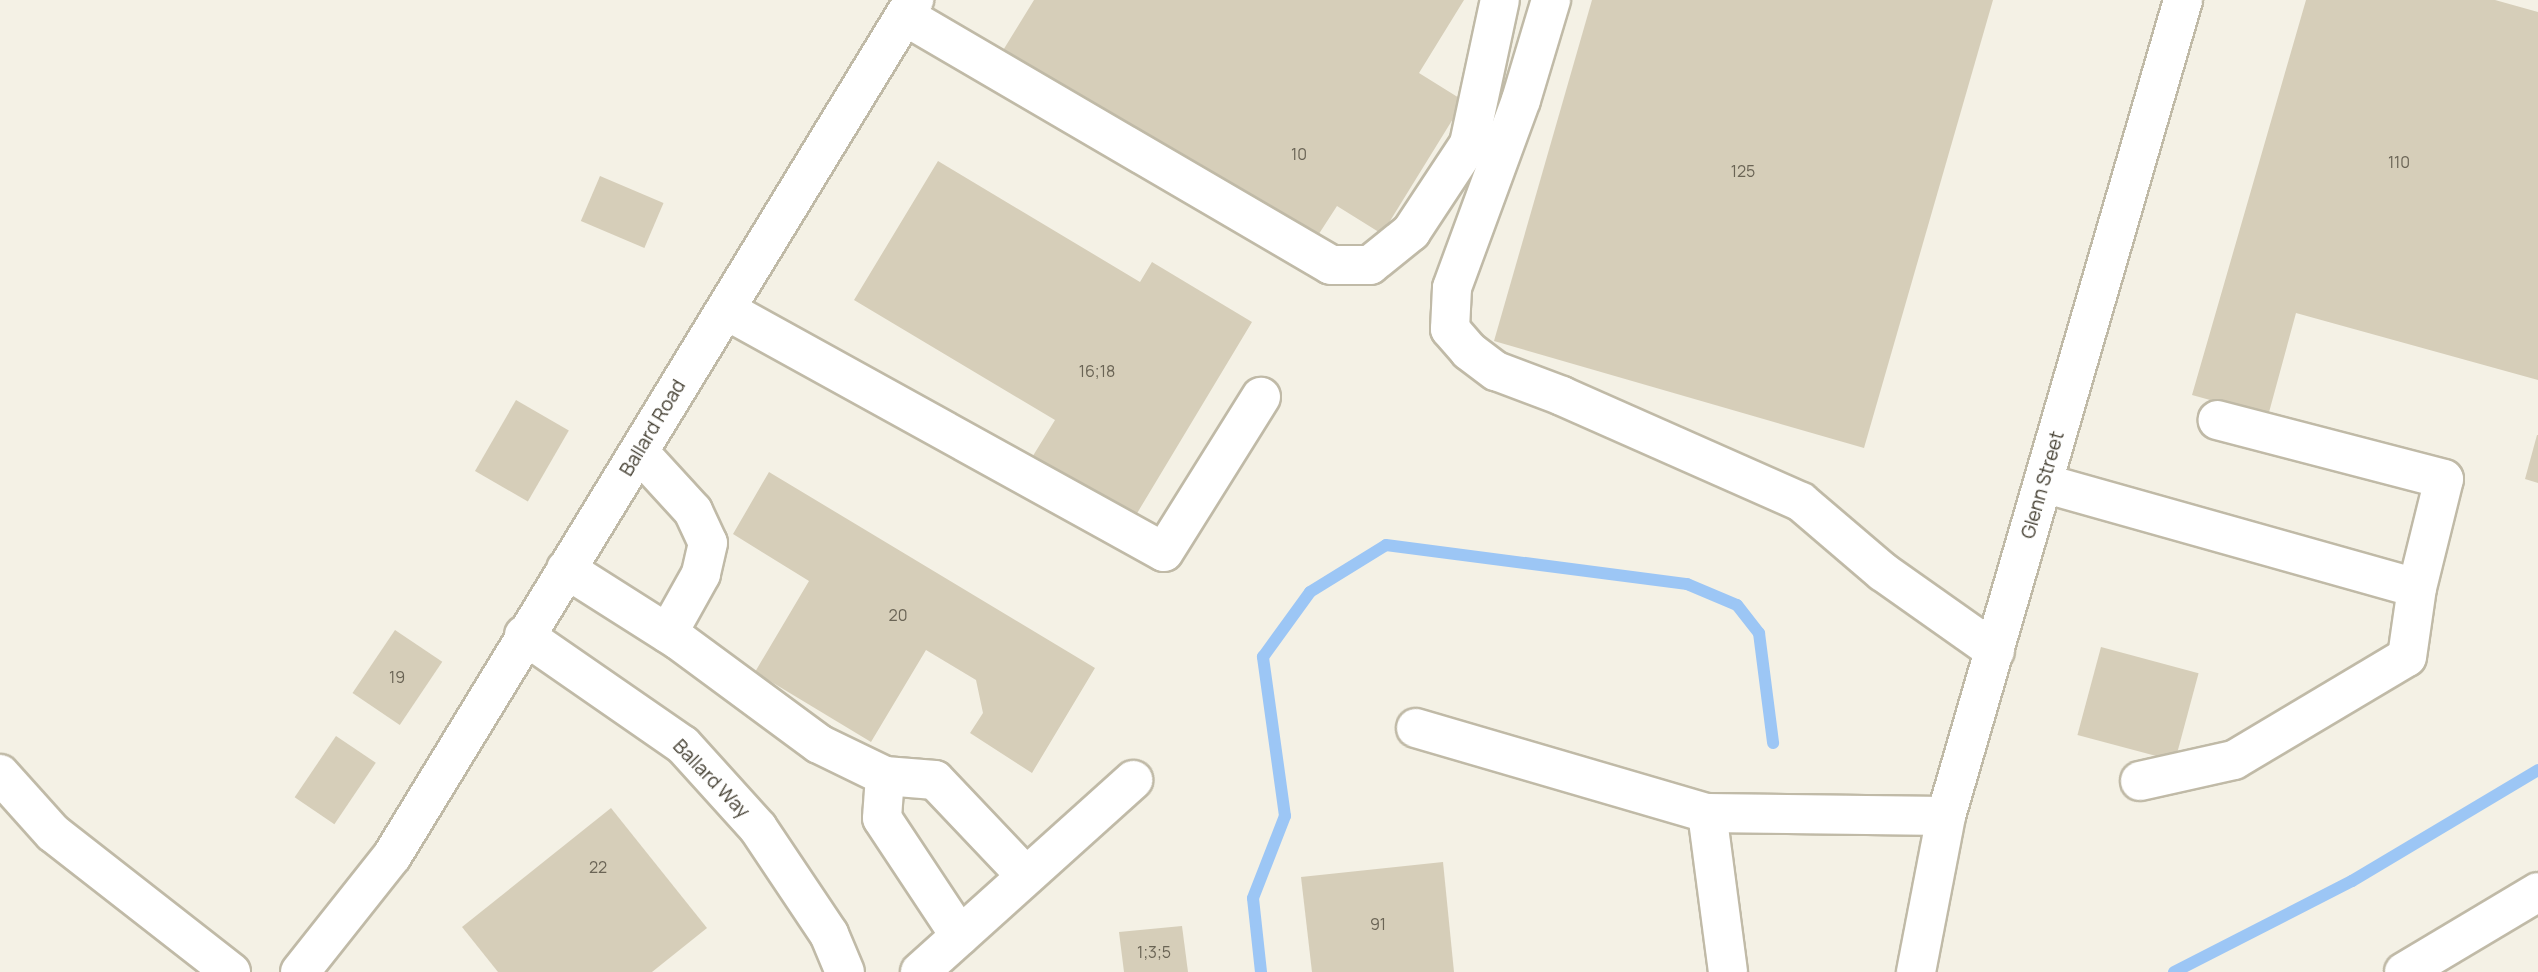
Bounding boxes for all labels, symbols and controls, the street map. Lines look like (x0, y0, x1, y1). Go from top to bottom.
house number: 10 (1291, 144, 1307, 164)
house number: 110 (2388, 152, 2410, 172)
house number: 125 (1731, 161, 1755, 181)
house number: 16;18 (1079, 361, 1115, 381)
street label: Ballard Road (615, 376, 691, 480)
street label: Glenn Street (2017, 429, 2069, 541)
house number: 20 (889, 605, 907, 625)
house number: 19 (389, 667, 405, 687)
street label: Ballard Way (668, 735, 754, 823)
house number: 22 (589, 857, 607, 877)
house number: 91 (1370, 914, 1386, 934)
house number: 1;3;5 (1137, 942, 1171, 962)

